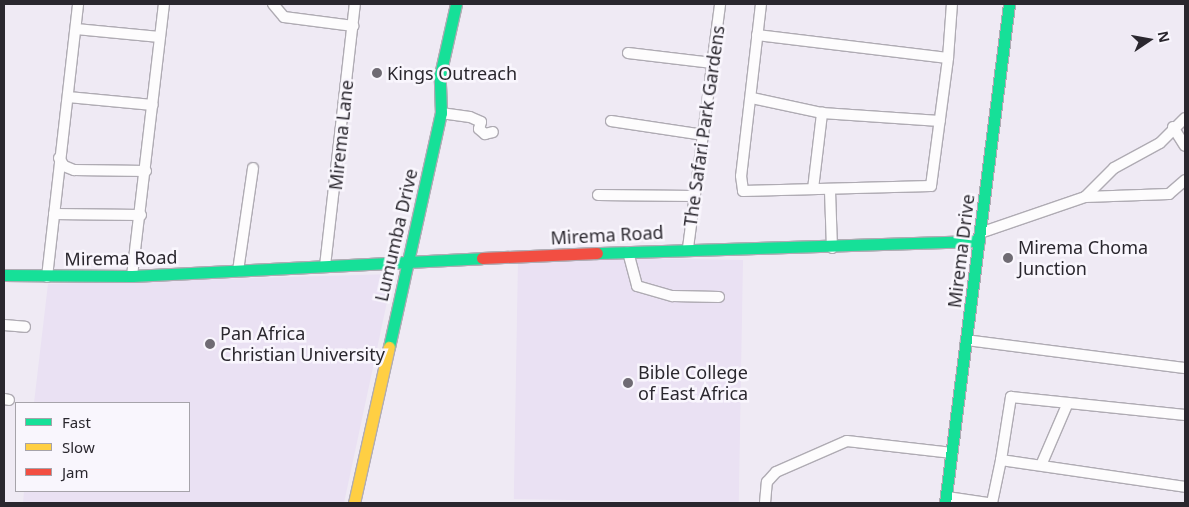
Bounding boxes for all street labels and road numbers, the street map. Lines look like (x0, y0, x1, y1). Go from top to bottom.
street label: The Safari Park Gardens (679, 24, 729, 228)
street label: Mirema Lane (324, 79, 358, 191)
street label: Lumumba Drive (370, 166, 422, 304)
street label: Mirema Drive (943, 193, 979, 309)
street label: Mirema Road (550, 221, 664, 249)
street label: Mirema Road (64, 246, 178, 270)

